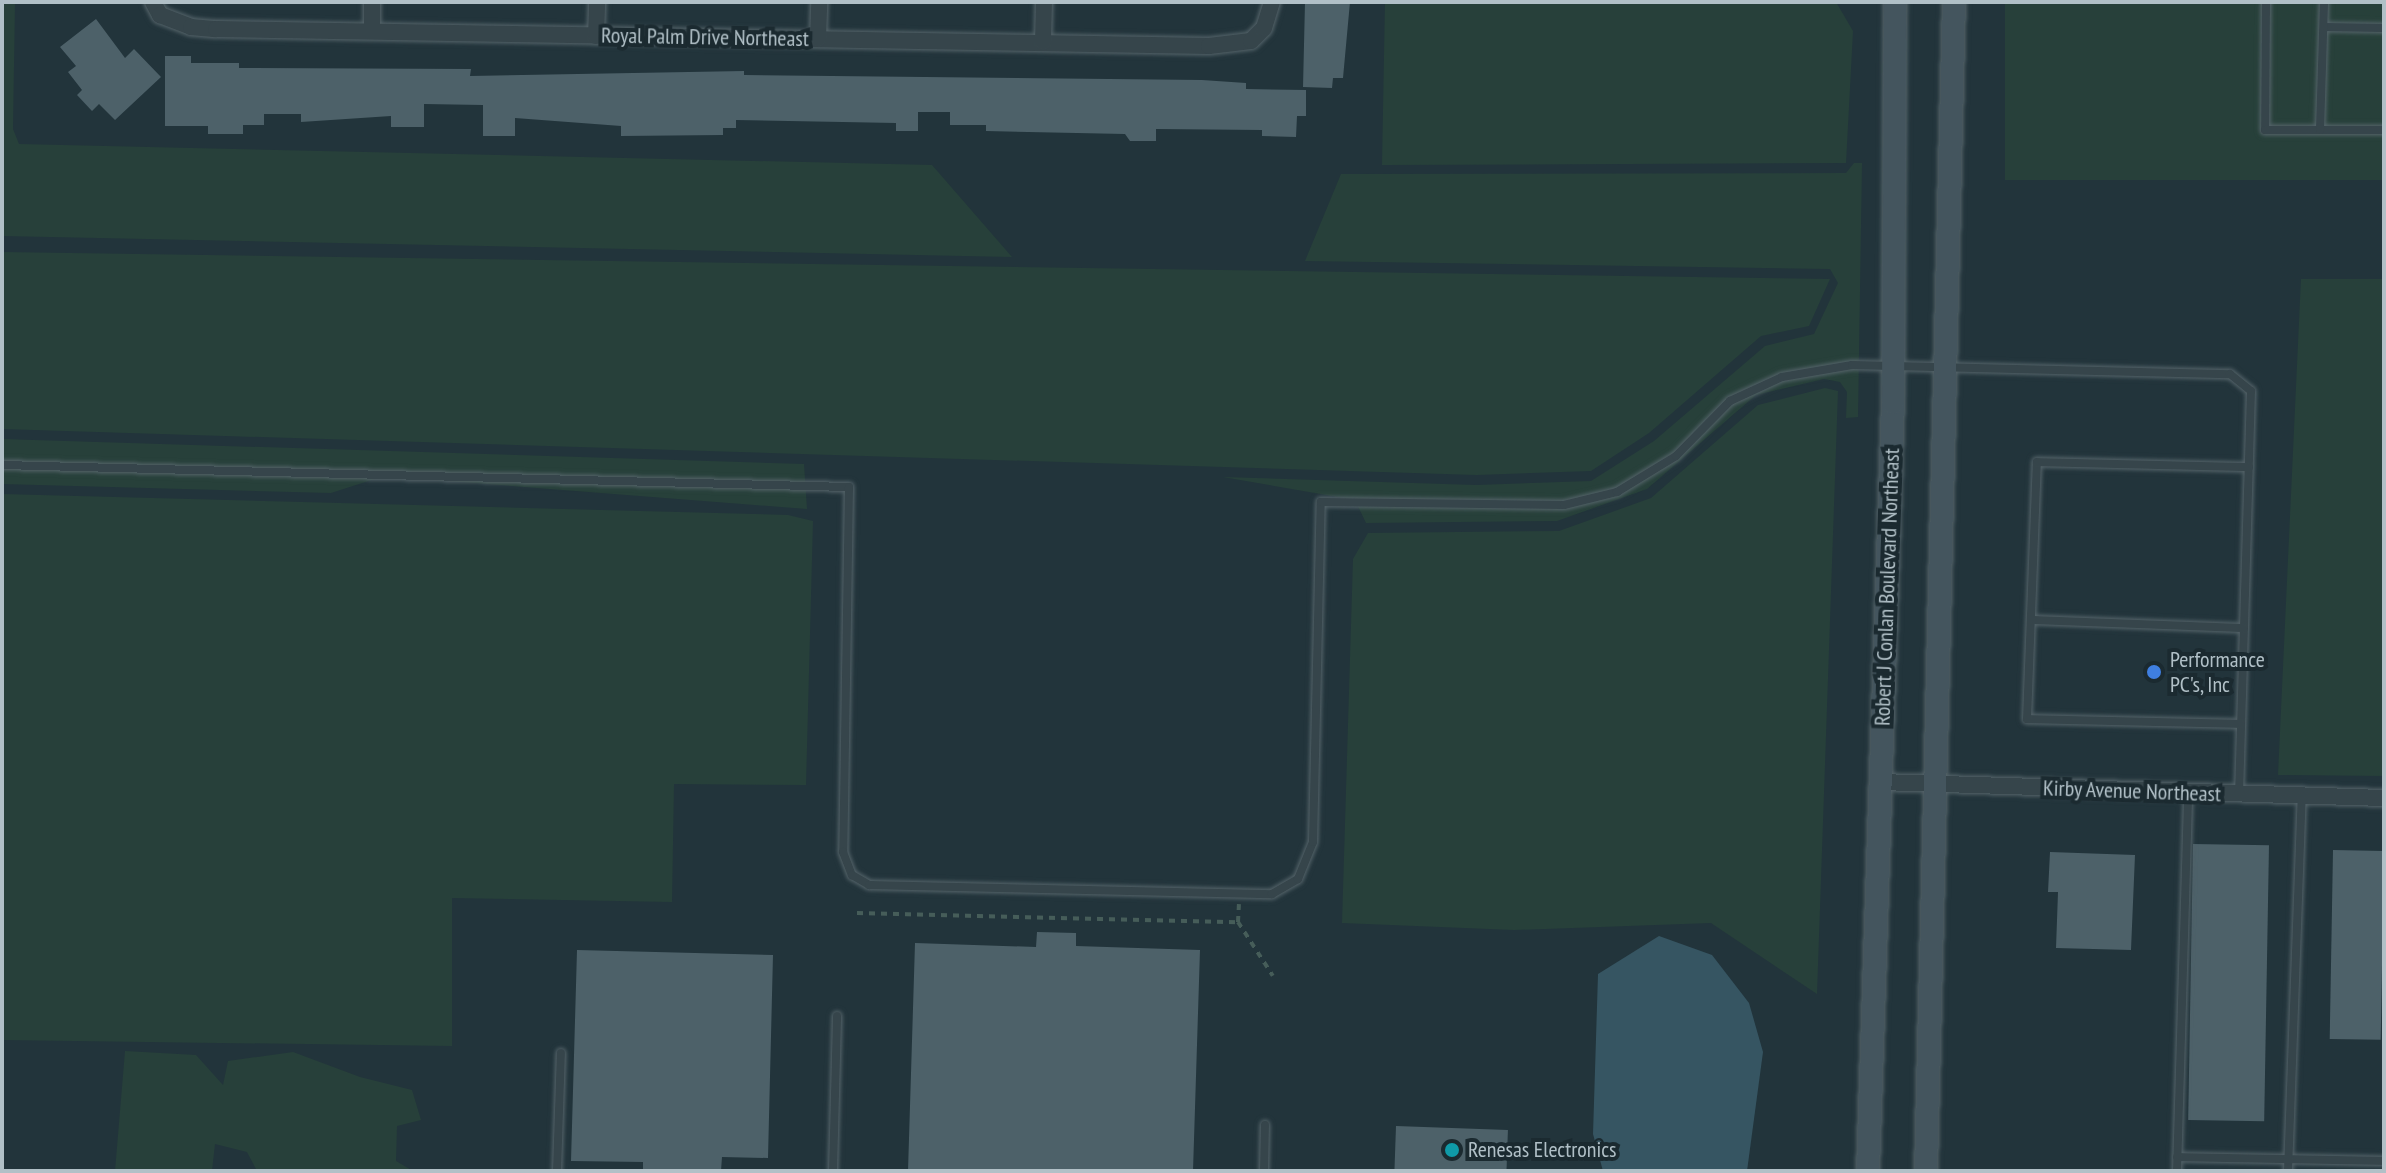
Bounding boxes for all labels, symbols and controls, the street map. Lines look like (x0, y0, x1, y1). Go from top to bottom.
street label: Royal Palm Drive Northeast (601, 22, 809, 52)
street label: Robert J Conlan Boulevard Northeast (1869, 448, 1905, 726)
place label: Performance PC's, Inc (2170, 646, 2265, 698)
marker: Performance PC's, Inc (2145, 663, 2163, 681)
street label: Kirby Avenue Northeast (2042, 775, 2222, 807)
place label: Renesas Electronics (1468, 1137, 1616, 1163)
marker: Renesas Electronics (1443, 1141, 1461, 1159)

